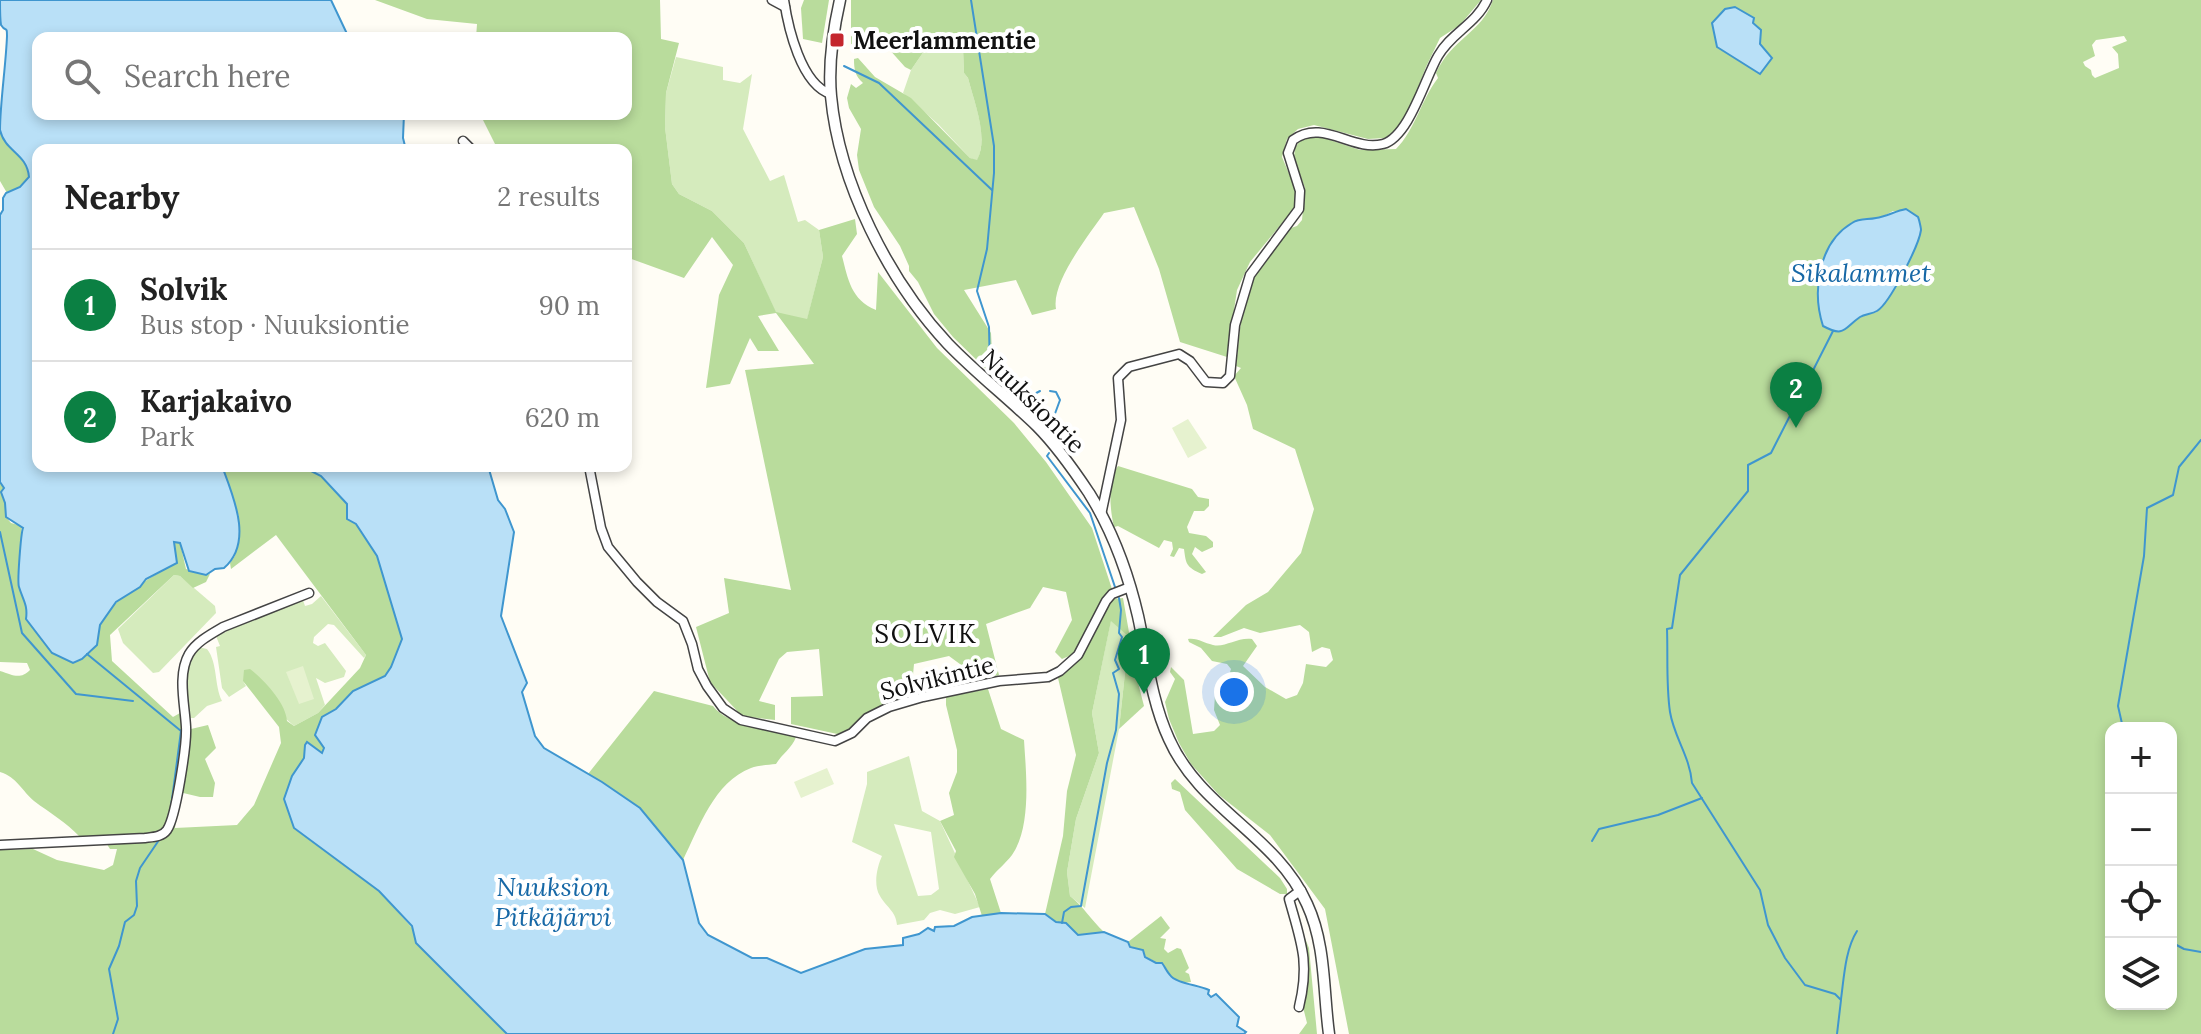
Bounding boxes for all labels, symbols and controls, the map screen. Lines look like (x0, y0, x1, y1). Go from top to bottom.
place label: Meerlammentie (853, 25, 1036, 56)
marker: Meerlammentie (828, 31, 846, 49)
search box (32, 32, 632, 120)
icon: search (60, 54, 104, 98)
text: Search here (124, 57, 291, 95)
text: Nearby (64, 175, 180, 218)
text: 2 results (497, 180, 600, 213)
water label: Sikalammet (1791, 256, 1931, 289)
text: Solvik (140, 270, 228, 308)
text: 1 (85, 289, 95, 322)
text: 90 m (539, 289, 600, 322)
text: Bus stop · Nuuksiontie (140, 308, 410, 341)
street label: Nuuksiontie (974, 342, 1092, 460)
pin: 2 (1770, 362, 1822, 428)
text: Karjakaivo (140, 382, 292, 420)
text: 2 (83, 401, 97, 434)
text: 620 m (525, 401, 600, 434)
text: Park (140, 420, 194, 453)
district label: SOLVIK (874, 617, 978, 650)
pin: 1 (1118, 628, 1170, 694)
street label: Solvikintie (877, 649, 997, 707)
your location (1214, 672, 1254, 712)
map controls (2105, 722, 2177, 1010)
button: + (2105, 722, 2177, 794)
button: − (2105, 794, 2177, 866)
button: locate (2105, 866, 2177, 938)
water label: Nuuksion Pitkäjärvi (495, 870, 612, 933)
button: layers (2105, 938, 2177, 1010)

